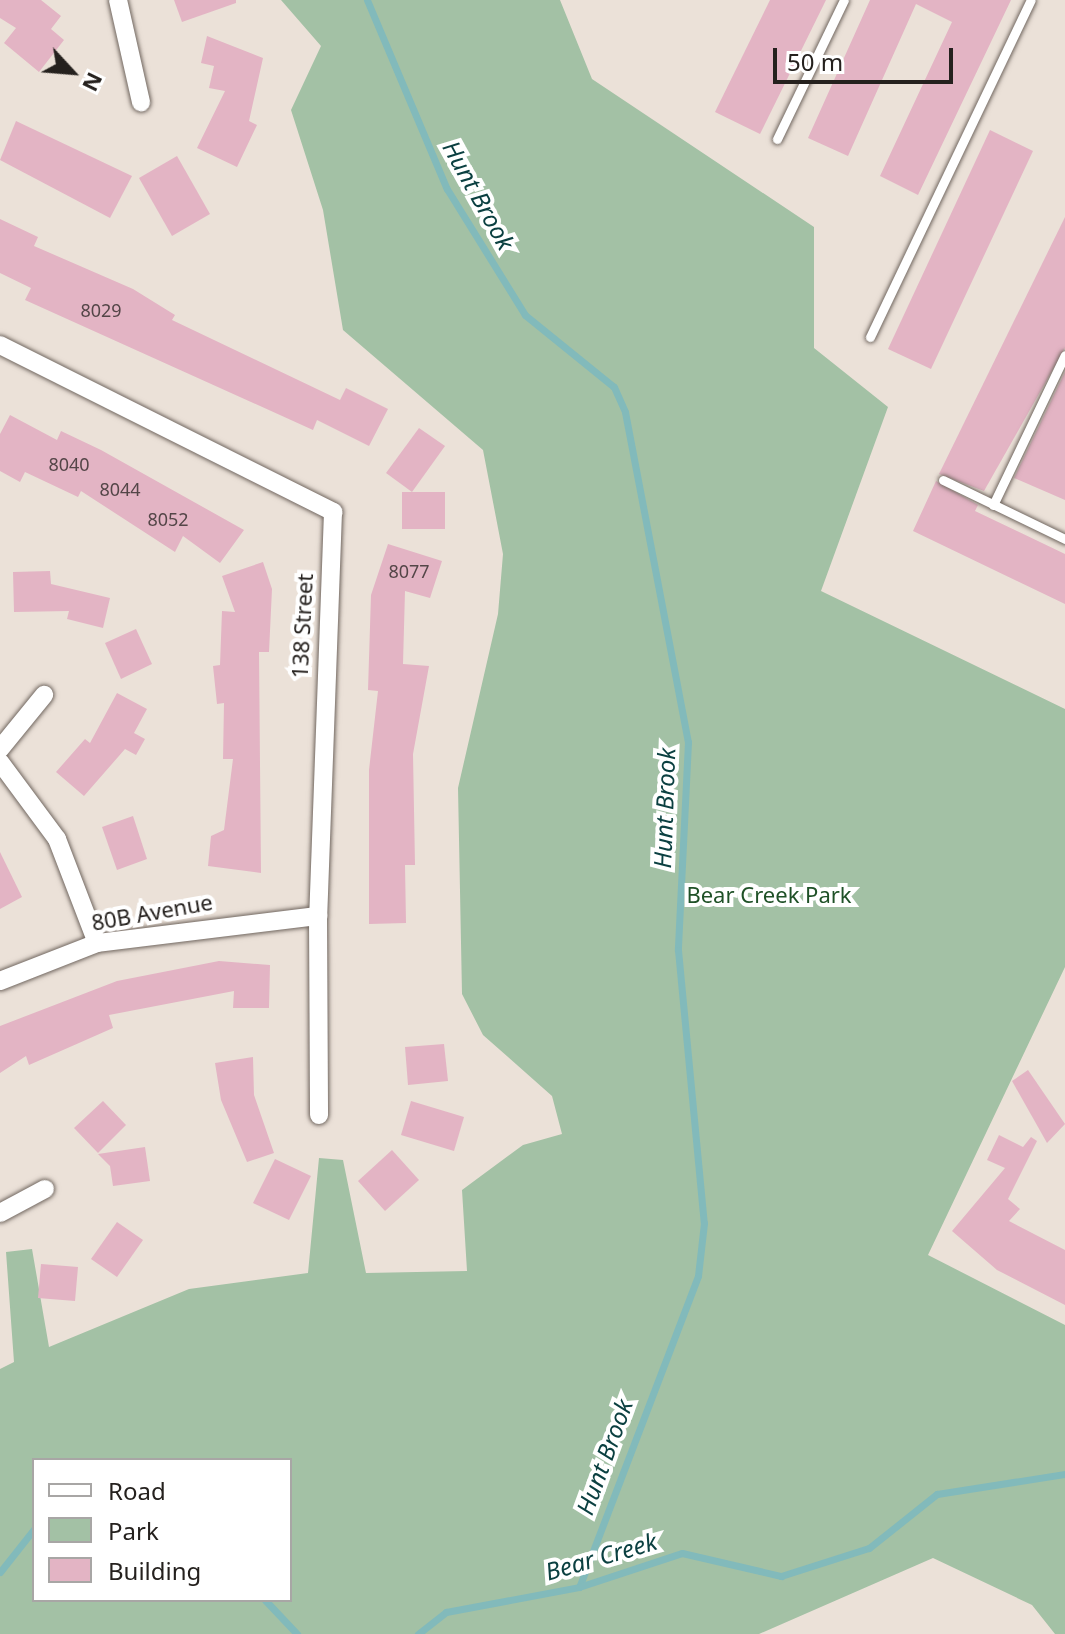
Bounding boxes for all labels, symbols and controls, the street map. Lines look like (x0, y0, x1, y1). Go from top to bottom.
north arrow (32, 32, 112, 112)
scale bar (777, 32, 957, 82)
text: 50 m (787, 45, 843, 78)
text: N (76, 68, 111, 97)
water label: Hunt Brook (437, 135, 521, 255)
house number: 8029 (80, 299, 122, 321)
house number: 8040 (48, 453, 90, 475)
house number: 8044 (99, 478, 141, 500)
house number: 8052 (147, 508, 189, 530)
house number: 8077 (388, 560, 430, 582)
street label: 138 Street (286, 573, 318, 679)
water label: Hunt Brook (648, 747, 680, 869)
park label: Bear Creek Park (686, 882, 852, 908)
street label: 80B Avenue (89, 888, 215, 936)
water label: Hunt Brook (570, 1395, 638, 1519)
legend (32, 1458, 292, 1602)
text: Road (108, 1474, 166, 1507)
text: Park (108, 1514, 159, 1547)
water label: Bear Creek (542, 1526, 660, 1586)
text: Building (108, 1554, 201, 1587)

